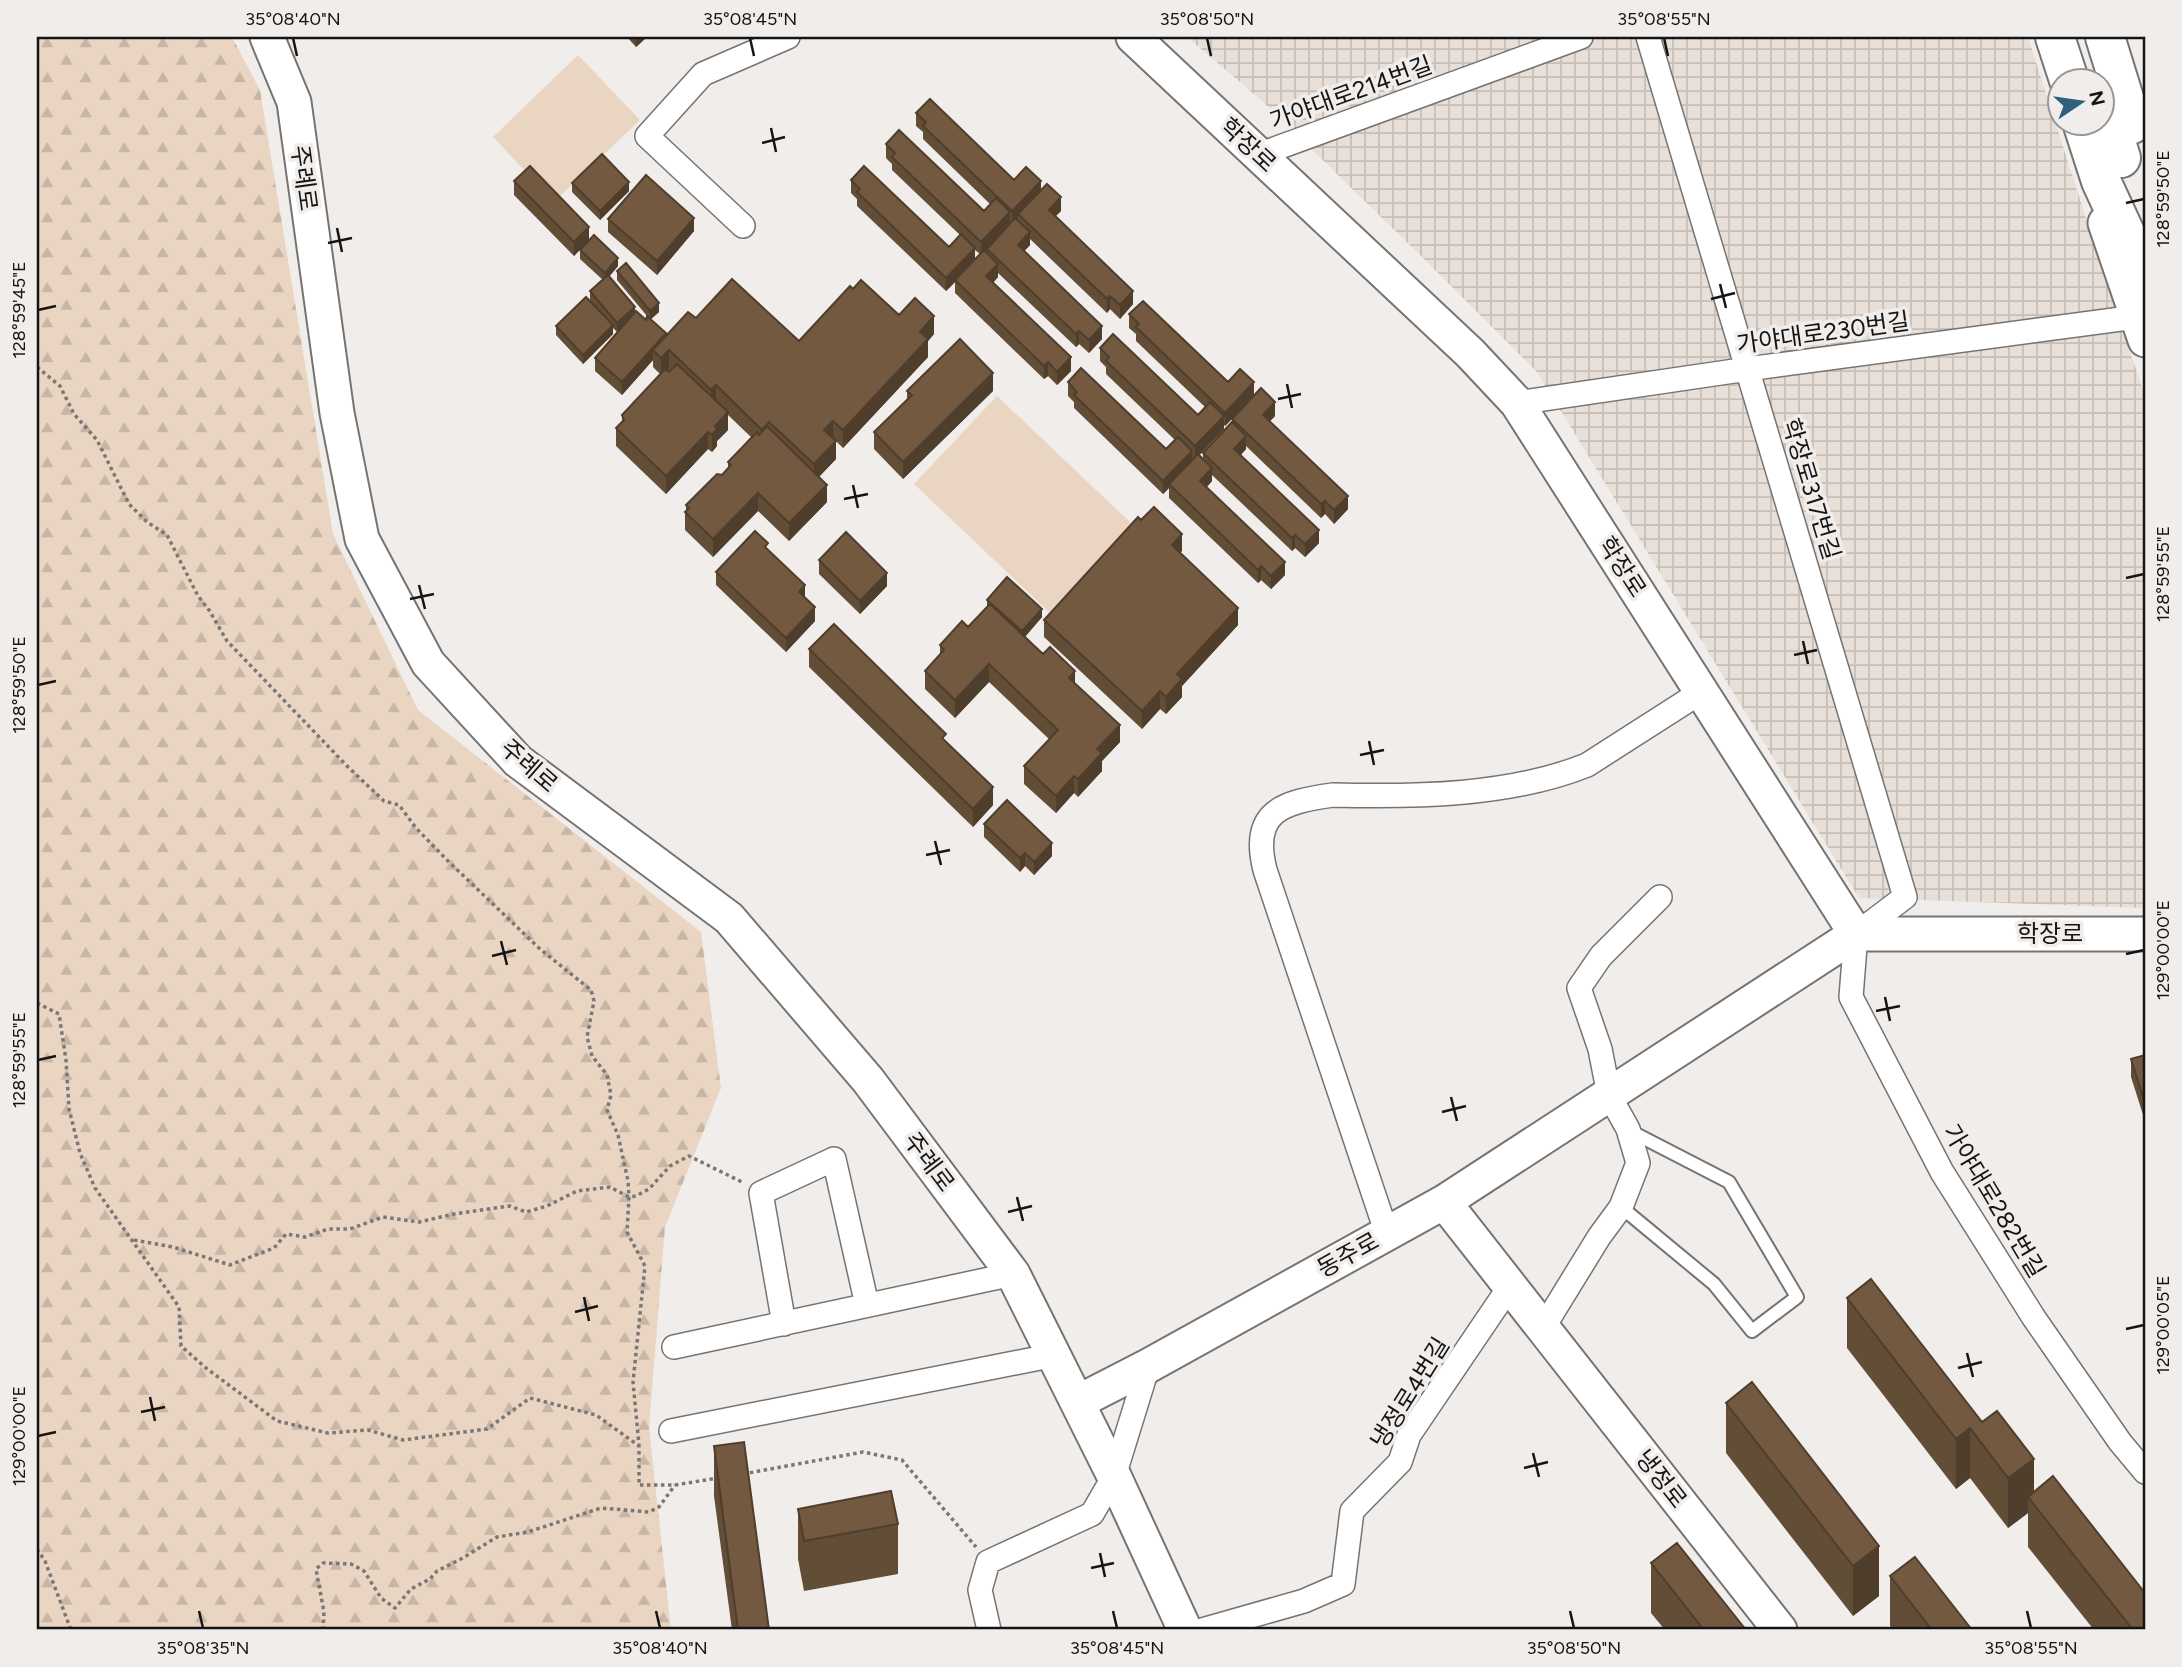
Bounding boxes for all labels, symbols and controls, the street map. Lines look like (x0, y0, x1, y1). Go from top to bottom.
text: 35°08'40"N (245, 8, 341, 30)
text: 35°08'45"N (703, 8, 797, 30)
text: 35°08'50"N (1160, 8, 1254, 30)
text: 35°08'55"N (1617, 8, 1711, 30)
street label: 가야대로214번길 (1266, 50, 1436, 135)
north arrow (2046, 66, 2116, 136)
text: N (2084, 89, 2110, 108)
street label: 학장로 (1214, 111, 1282, 178)
street label: 주례로 (286, 143, 323, 213)
text: 128°59'50"E (2152, 150, 2174, 248)
text: 128°59'45"E (8, 261, 30, 359)
street label: 가야대로230번길 (1735, 306, 1911, 359)
street label: 학장로317번길 (1776, 415, 1847, 563)
text: 128°59'55"E (2152, 526, 2174, 622)
street label: 학장로 (1592, 531, 1653, 602)
text: 128°59'50"E (8, 636, 30, 734)
street label: 주례로 (495, 733, 564, 798)
text: 129°00'00"E (2152, 900, 2174, 1000)
street label: 학장로 (2017, 919, 2083, 948)
text: 128°59'55"E (8, 1012, 30, 1108)
street label: 가야대로282번길 (1937, 1119, 2052, 1283)
street label: 주례로 (898, 1127, 961, 1197)
street label: 동주로 (1312, 1226, 1384, 1283)
text: 129°00'05"E (2152, 1275, 2174, 1375)
street label: 냉정로4번길 (1364, 1332, 1455, 1454)
text: 129°00'00"E (8, 1386, 30, 1486)
street label: 냉정로 (1630, 1444, 1693, 1514)
text: 35°08'35"N (157, 1637, 249, 1659)
text: 35°08'40"N (612, 1637, 708, 1659)
text: 35°08'45"N (1070, 1637, 1164, 1659)
text: 35°08'50"N (1527, 1637, 1621, 1659)
text: 35°08'55"N (1984, 1637, 2078, 1659)

